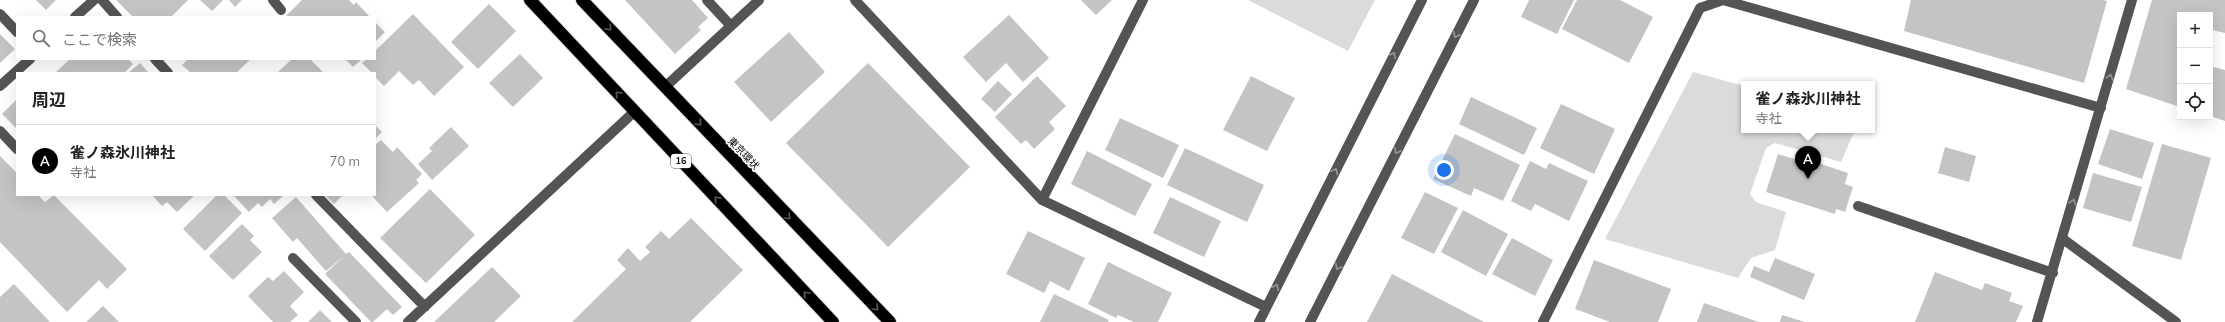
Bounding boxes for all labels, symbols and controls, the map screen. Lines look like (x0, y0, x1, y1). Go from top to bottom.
map controls (2177, 12, 2213, 120)
button: + (2177, 12, 2213, 48)
search box (16, 16, 376, 60)
one-way arrow (604, 23, 612, 31)
icon: search (30, 27, 52, 49)
text: ここで検索 (62, 30, 137, 49)
one-way arrow (1453, 31, 1461, 38)
button: − (2177, 48, 2213, 84)
one-way arrow (1389, 52, 1396, 59)
one-way arrow (2105, 74, 2114, 81)
popup (1741, 81, 1875, 133)
button: locate (2177, 84, 2213, 120)
text: 周辺 (32, 89, 66, 110)
text: 雀ノ森氷川神社 (1755, 89, 1861, 108)
one-way arrow (615, 91, 623, 99)
text: 寺社 (1755, 110, 1782, 126)
one-way arrow (694, 118, 701, 126)
street label: 東京環状 (725, 134, 762, 172)
text: 雀ノ森氷川神社 (70, 143, 175, 162)
one-way arrow (1394, 146, 1402, 154)
pin: A (1795, 146, 1821, 179)
text: A (40, 153, 50, 169)
text: 70 m (330, 153, 360, 169)
road number: 16 (671, 154, 691, 168)
your location (1434, 160, 1454, 180)
text: 寺社 (70, 164, 96, 180)
one-way arrow (1330, 168, 1338, 175)
one-way arrow (714, 196, 721, 204)
one-way arrow (2069, 199, 2077, 205)
one-way arrow (784, 212, 791, 220)
one-way arrow (1336, 262, 1343, 270)
one-way arrow (1271, 284, 1279, 291)
one-way arrow (803, 291, 811, 299)
one-way arrow (871, 303, 879, 311)

